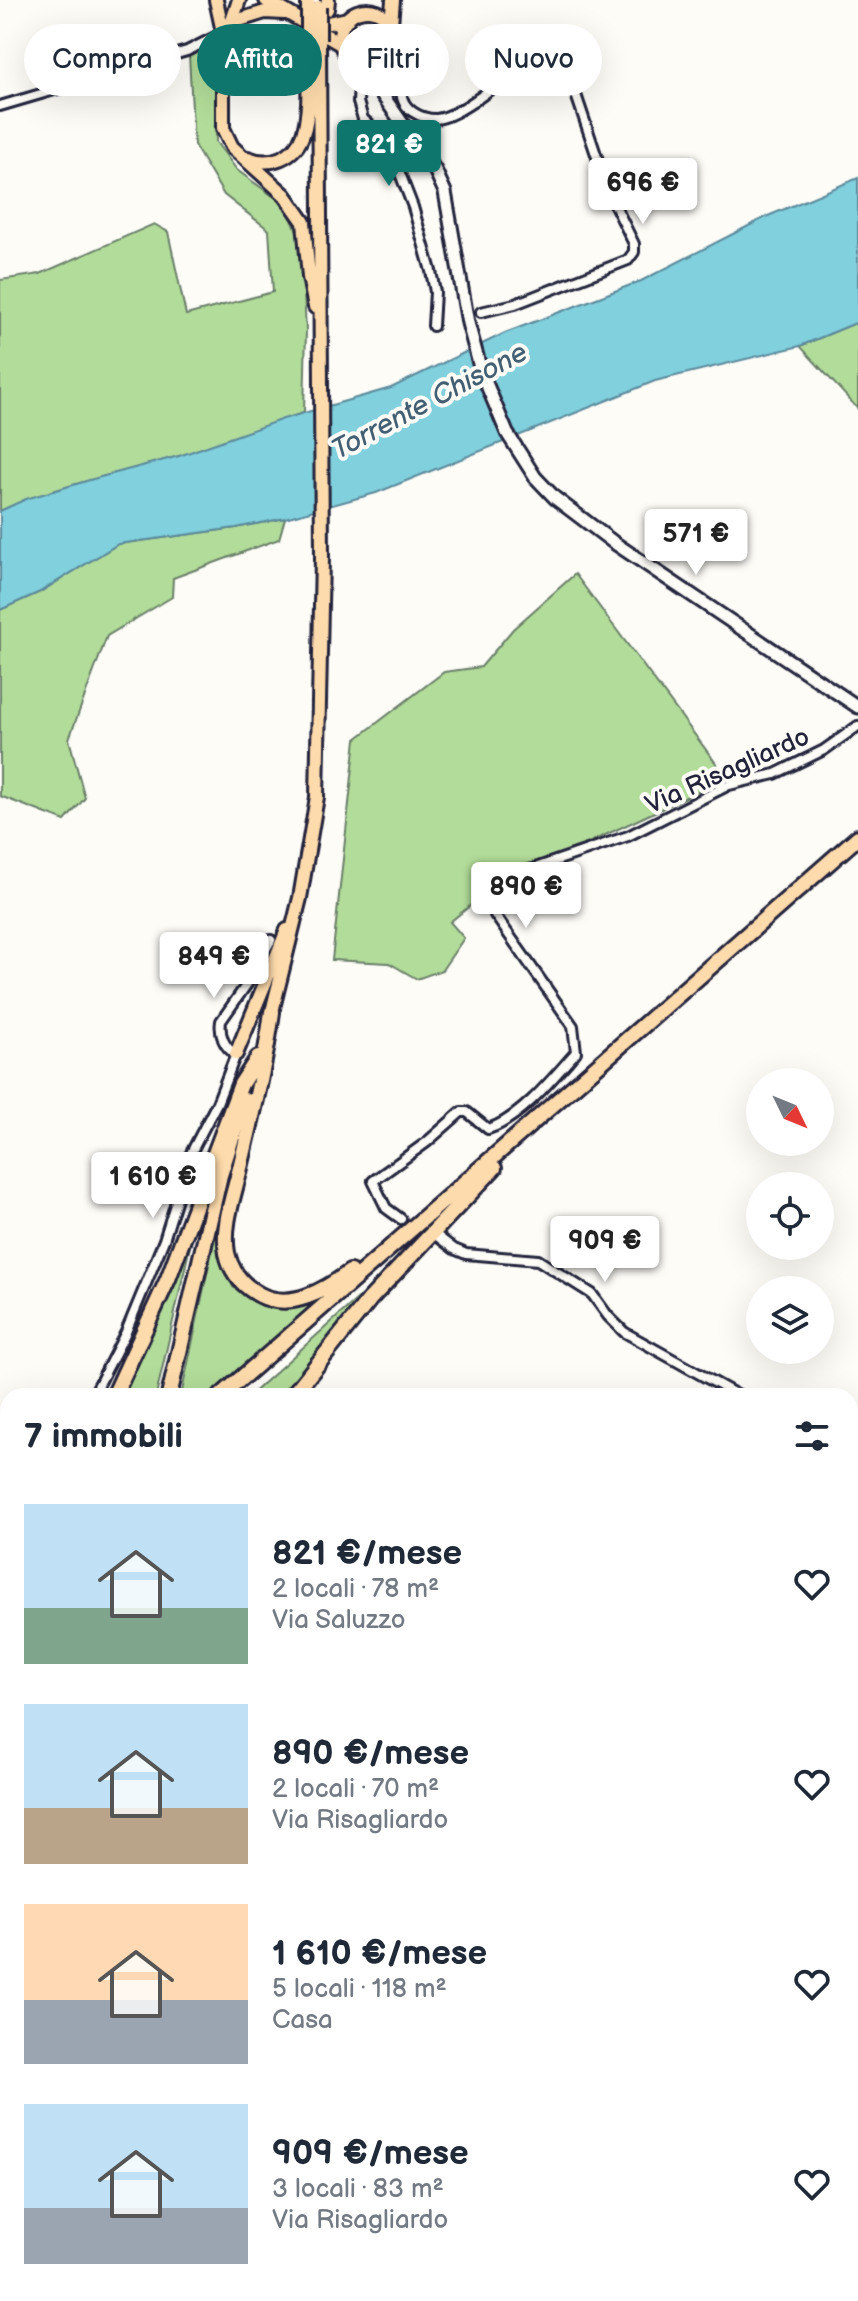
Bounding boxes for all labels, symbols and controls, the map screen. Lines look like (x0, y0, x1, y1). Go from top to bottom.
chip: Compra (24, 24, 181, 96)
chip: Affitta (197, 24, 322, 96)
chip: Filtri (338, 24, 449, 96)
chip: Nuovo (465, 24, 602, 96)
pin: 821 € (333, 120, 445, 188)
text: 821 € (355, 130, 423, 161)
pin: 696 € (587, 158, 699, 226)
text: 696 € (606, 168, 680, 199)
water label: Torrente Chisone (326, 336, 533, 467)
pin: 571 € (640, 509, 752, 577)
text: 571 € (663, 519, 729, 550)
street label: Via Risagliardo (641, 721, 814, 821)
pin: 890 € (470, 862, 582, 930)
text: 890 € (489, 872, 563, 903)
pin: 849 € (158, 932, 270, 1000)
text: 849 € (178, 942, 250, 973)
north arrow (746, 1068, 834, 1156)
map controls (746, 1068, 834, 1364)
pin: 1 610 € (79, 1152, 227, 1220)
text: 1 610 € (109, 1162, 197, 1193)
button: locate (746, 1172, 834, 1260)
pin: 909 € (549, 1216, 661, 1284)
text: 909 € (568, 1226, 642, 1257)
button: layers (746, 1276, 834, 1364)
icon: filters (790, 1414, 834, 1458)
text: 7 immobili (24, 1416, 183, 1457)
text: 821 €/mese (272, 1533, 462, 1574)
icon: home (88, 1536, 184, 1632)
icon: heart (790, 1562, 834, 1606)
text: 2 locali · 78 m² (272, 1574, 439, 1605)
text: Via Saluzzo (272, 1605, 405, 1636)
text: 890 €/mese (272, 1733, 469, 1774)
icon: home (88, 1736, 184, 1832)
icon: heart (790, 1762, 834, 1806)
text: 2 locali · 70 m² (272, 1774, 439, 1805)
text: Via Risagliardo (272, 1805, 448, 1836)
text: 1 610 €/mese (272, 1933, 487, 1974)
icon: home (88, 1936, 184, 2032)
icon: heart (790, 1962, 834, 2006)
text: 5 locali · 118 m² (272, 1974, 447, 2005)
text: Casa (272, 2005, 333, 2036)
text: 909 €/mese (272, 2133, 469, 2174)
icon: home (88, 2136, 184, 2232)
icon: heart (790, 2162, 834, 2206)
text: 3 locali · 83 m² (272, 2174, 444, 2205)
text: Via Risagliardo (272, 2205, 448, 2236)

